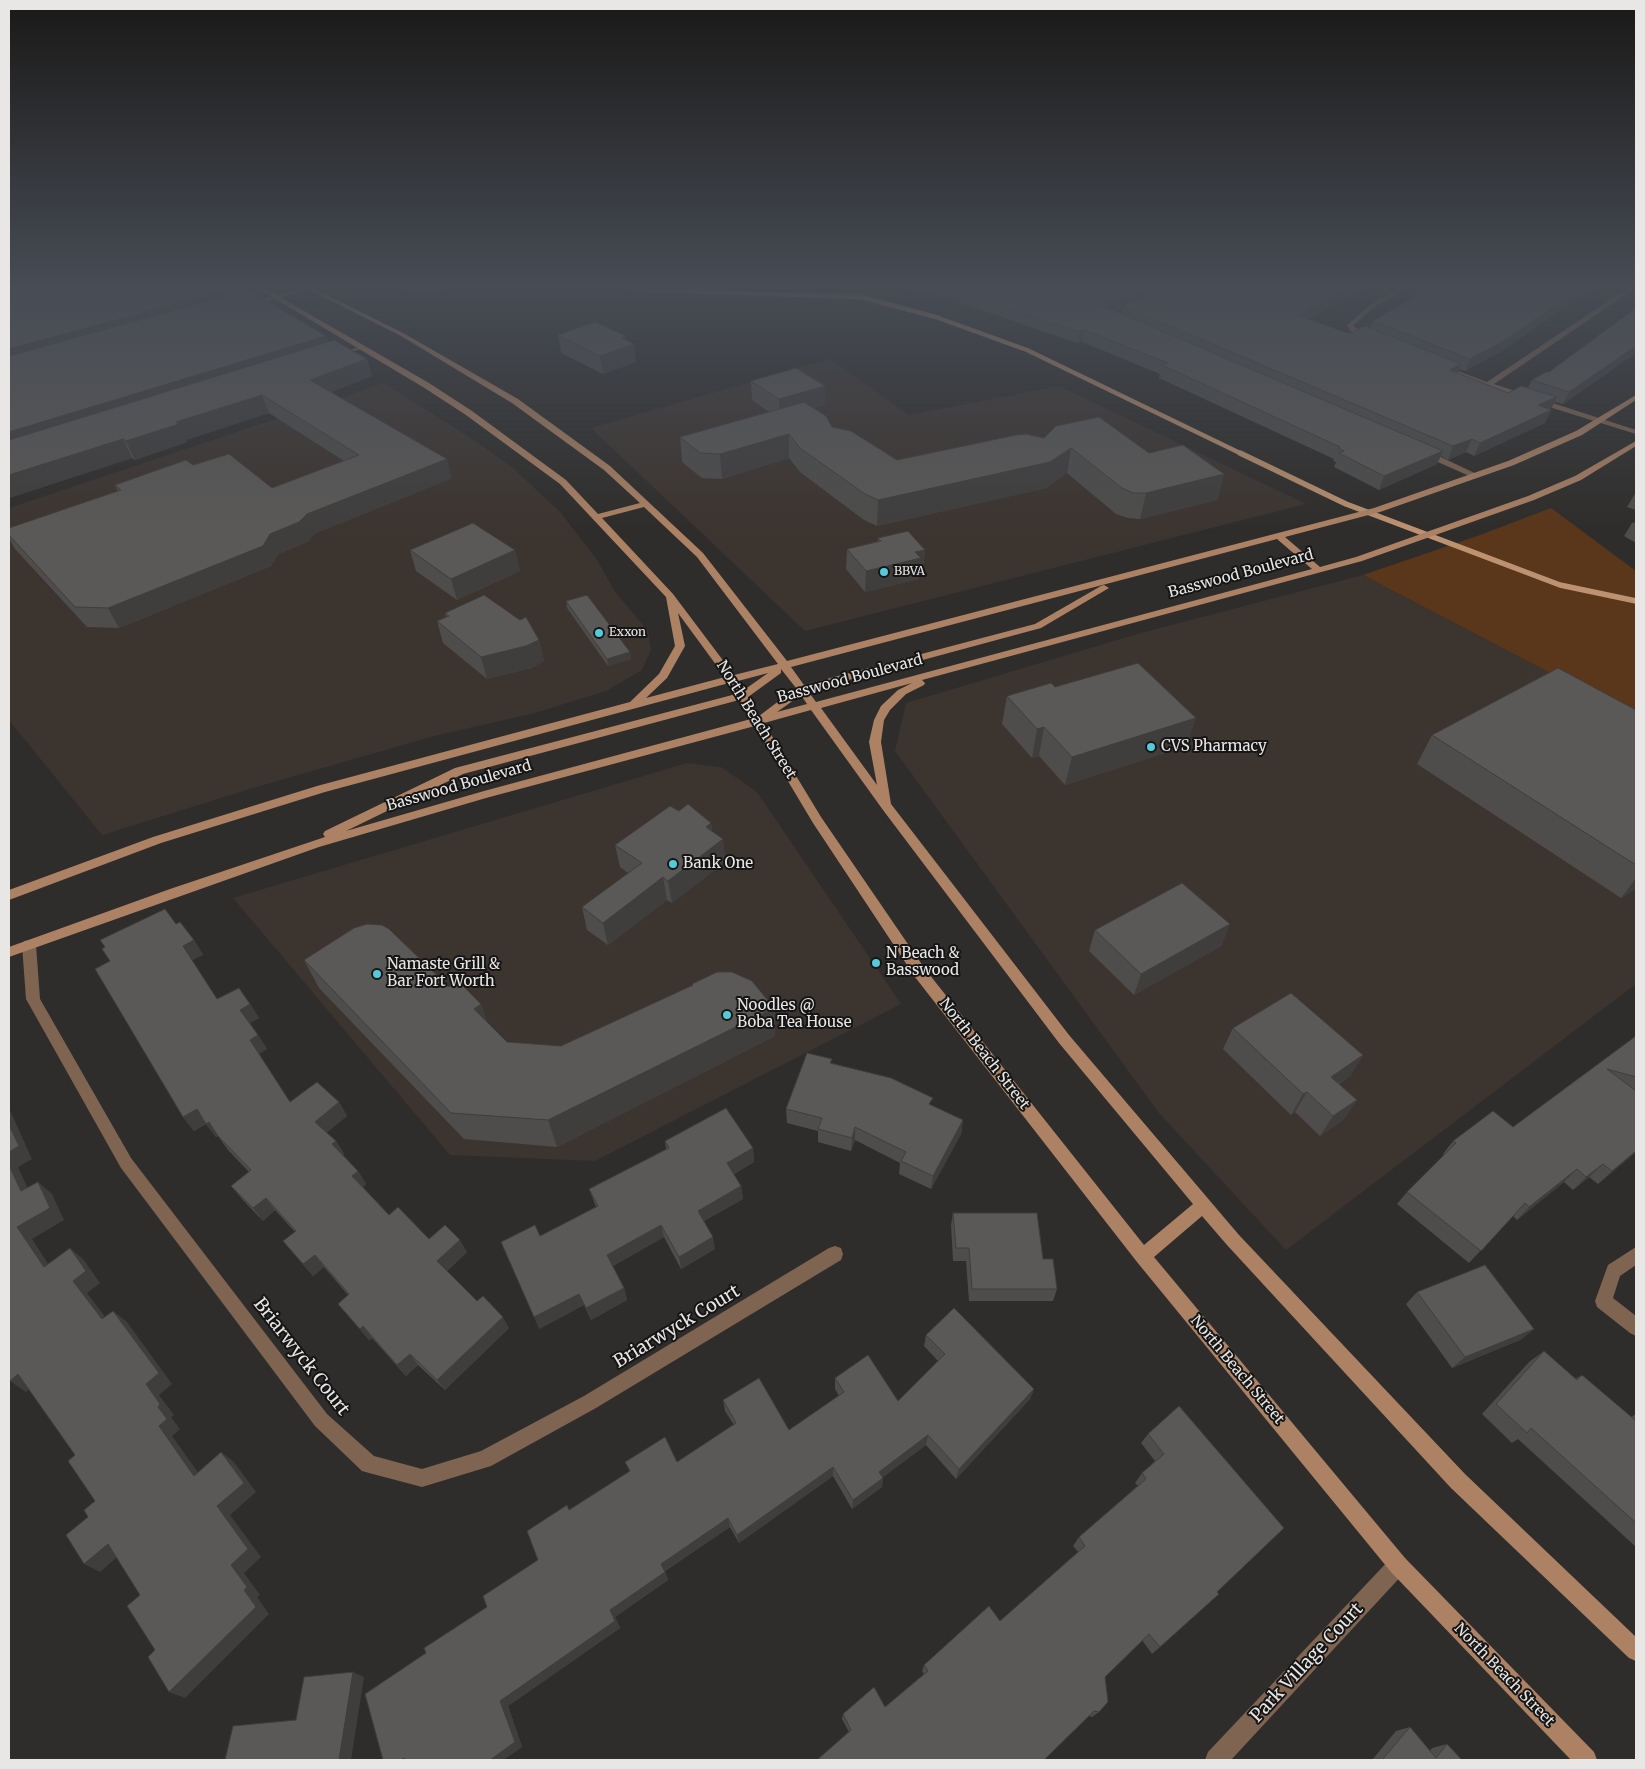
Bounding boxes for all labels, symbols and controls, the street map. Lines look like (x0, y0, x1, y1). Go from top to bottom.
street label: Basswood Boulevard (1166, 546, 1316, 602)
place label: BBVA (894, 565, 925, 579)
marker: BBVA (878, 566, 890, 578)
place label: Exxon (609, 626, 646, 640)
marker: Exxon (593, 627, 605, 639)
street label: Basswood Boulevard (775, 651, 925, 707)
street label: North Beach Street (712, 657, 800, 783)
place label: CVS Pharmacy (1161, 738, 1267, 756)
marker: CVS Pharmacy (1145, 741, 1157, 753)
street label: Basswood Boulevard (385, 757, 533, 815)
place label: Bank One (683, 855, 753, 873)
marker: Bank One (667, 858, 679, 870)
place label: N Beach & Basswood (886, 945, 960, 980)
place label: Namaste Grill & Bar Fort Worth (387, 956, 500, 991)
marker: N Beach & Basswood (870, 957, 882, 969)
marker: Namaste Grill & Bar Fort Worth (371, 968, 383, 980)
street label: North Beach Street (935, 995, 1033, 1113)
place label: Noodles @ Boba Tea House (737, 997, 851, 1032)
marker: Noodles @ Boba Tea House (721, 1009, 733, 1021)
street label: Briarwyck Court (610, 1281, 744, 1373)
street label: Briarwyck Court (248, 1294, 354, 1420)
street label: North Beach Street (1186, 1312, 1288, 1428)
street label: Park Village Court (1246, 1599, 1368, 1727)
street label: North Beach Street (1450, 1620, 1558, 1730)

